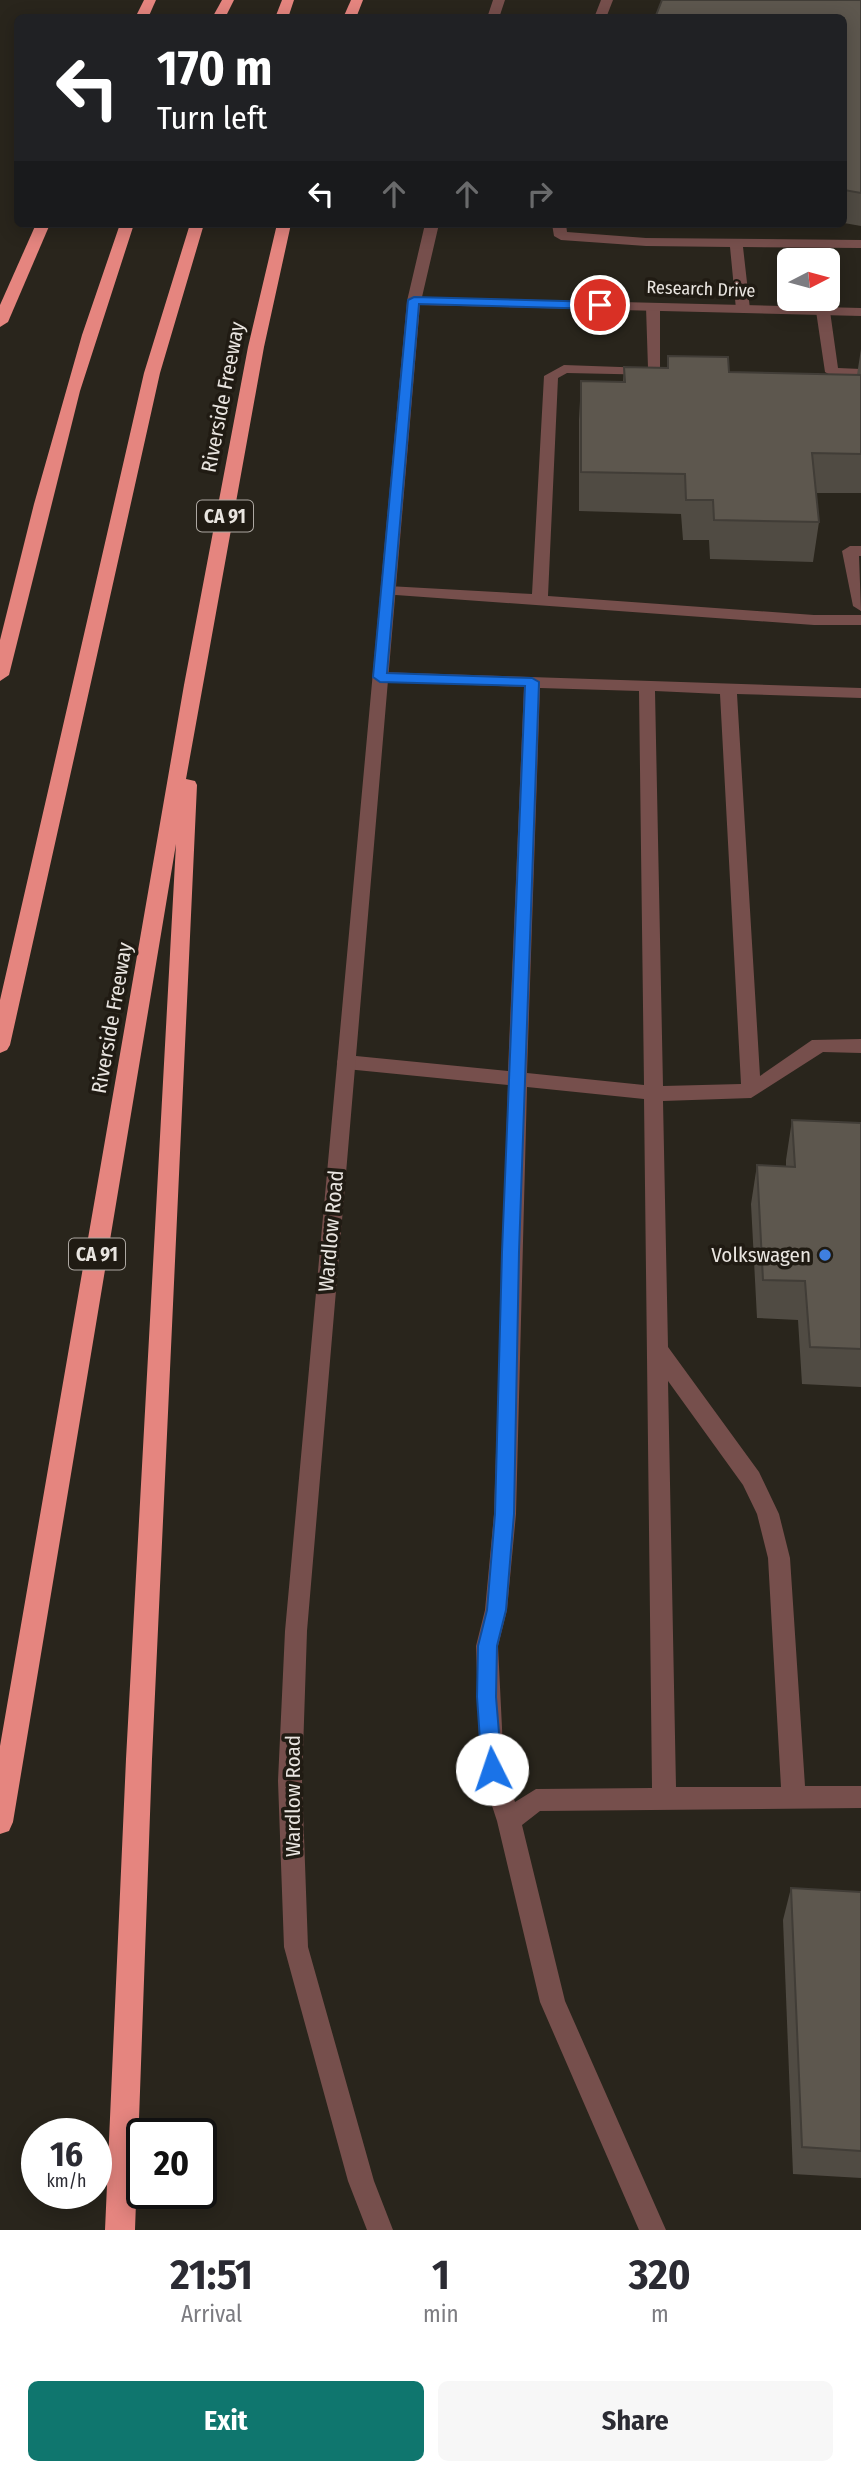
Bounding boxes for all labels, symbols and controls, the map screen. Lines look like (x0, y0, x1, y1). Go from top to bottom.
text: 170 m (157, 39, 273, 98)
icon: left (42, 42, 133, 133)
text: Turn left (157, 99, 267, 137)
icon: left (302, 175, 340, 213)
icon: ahead (375, 175, 413, 213)
icon: ahead (448, 175, 486, 213)
icon: right (521, 175, 559, 213)
north arrow (777, 248, 840, 312)
map controls (777, 248, 840, 311)
pin (570, 275, 630, 335)
street label: Research Drive (646, 276, 756, 302)
icon: arrive (581, 286, 619, 324)
street label: Riverside Freeway (196, 319, 250, 475)
road number: CA 91 (197, 500, 253, 531)
street label: Riverside Freeway (86, 940, 138, 1096)
street label: Wardlow Road (313, 1169, 349, 1293)
road number: CA 91 (69, 1238, 125, 1270)
place label: Volkswagen (711, 1242, 811, 1268)
marker: Volkswagen (817, 1247, 833, 1263)
position arrow (455, 1732, 529, 1806)
street label: Wardlow Road (280, 1735, 306, 1857)
speed limit sign: 20 (126, 2118, 217, 2209)
text: 16 (50, 2133, 83, 2175)
text: km/h (46, 2170, 87, 2192)
text: 21:51 (170, 2250, 253, 2300)
text: 1 (432, 2250, 450, 2300)
text: 320 (629, 2250, 691, 2300)
text: Arrival (181, 2300, 242, 2328)
text: min (423, 2300, 459, 2328)
text: m (651, 2300, 669, 2328)
button: Exit (28, 2381, 424, 2461)
button: Share (438, 2381, 833, 2461)

